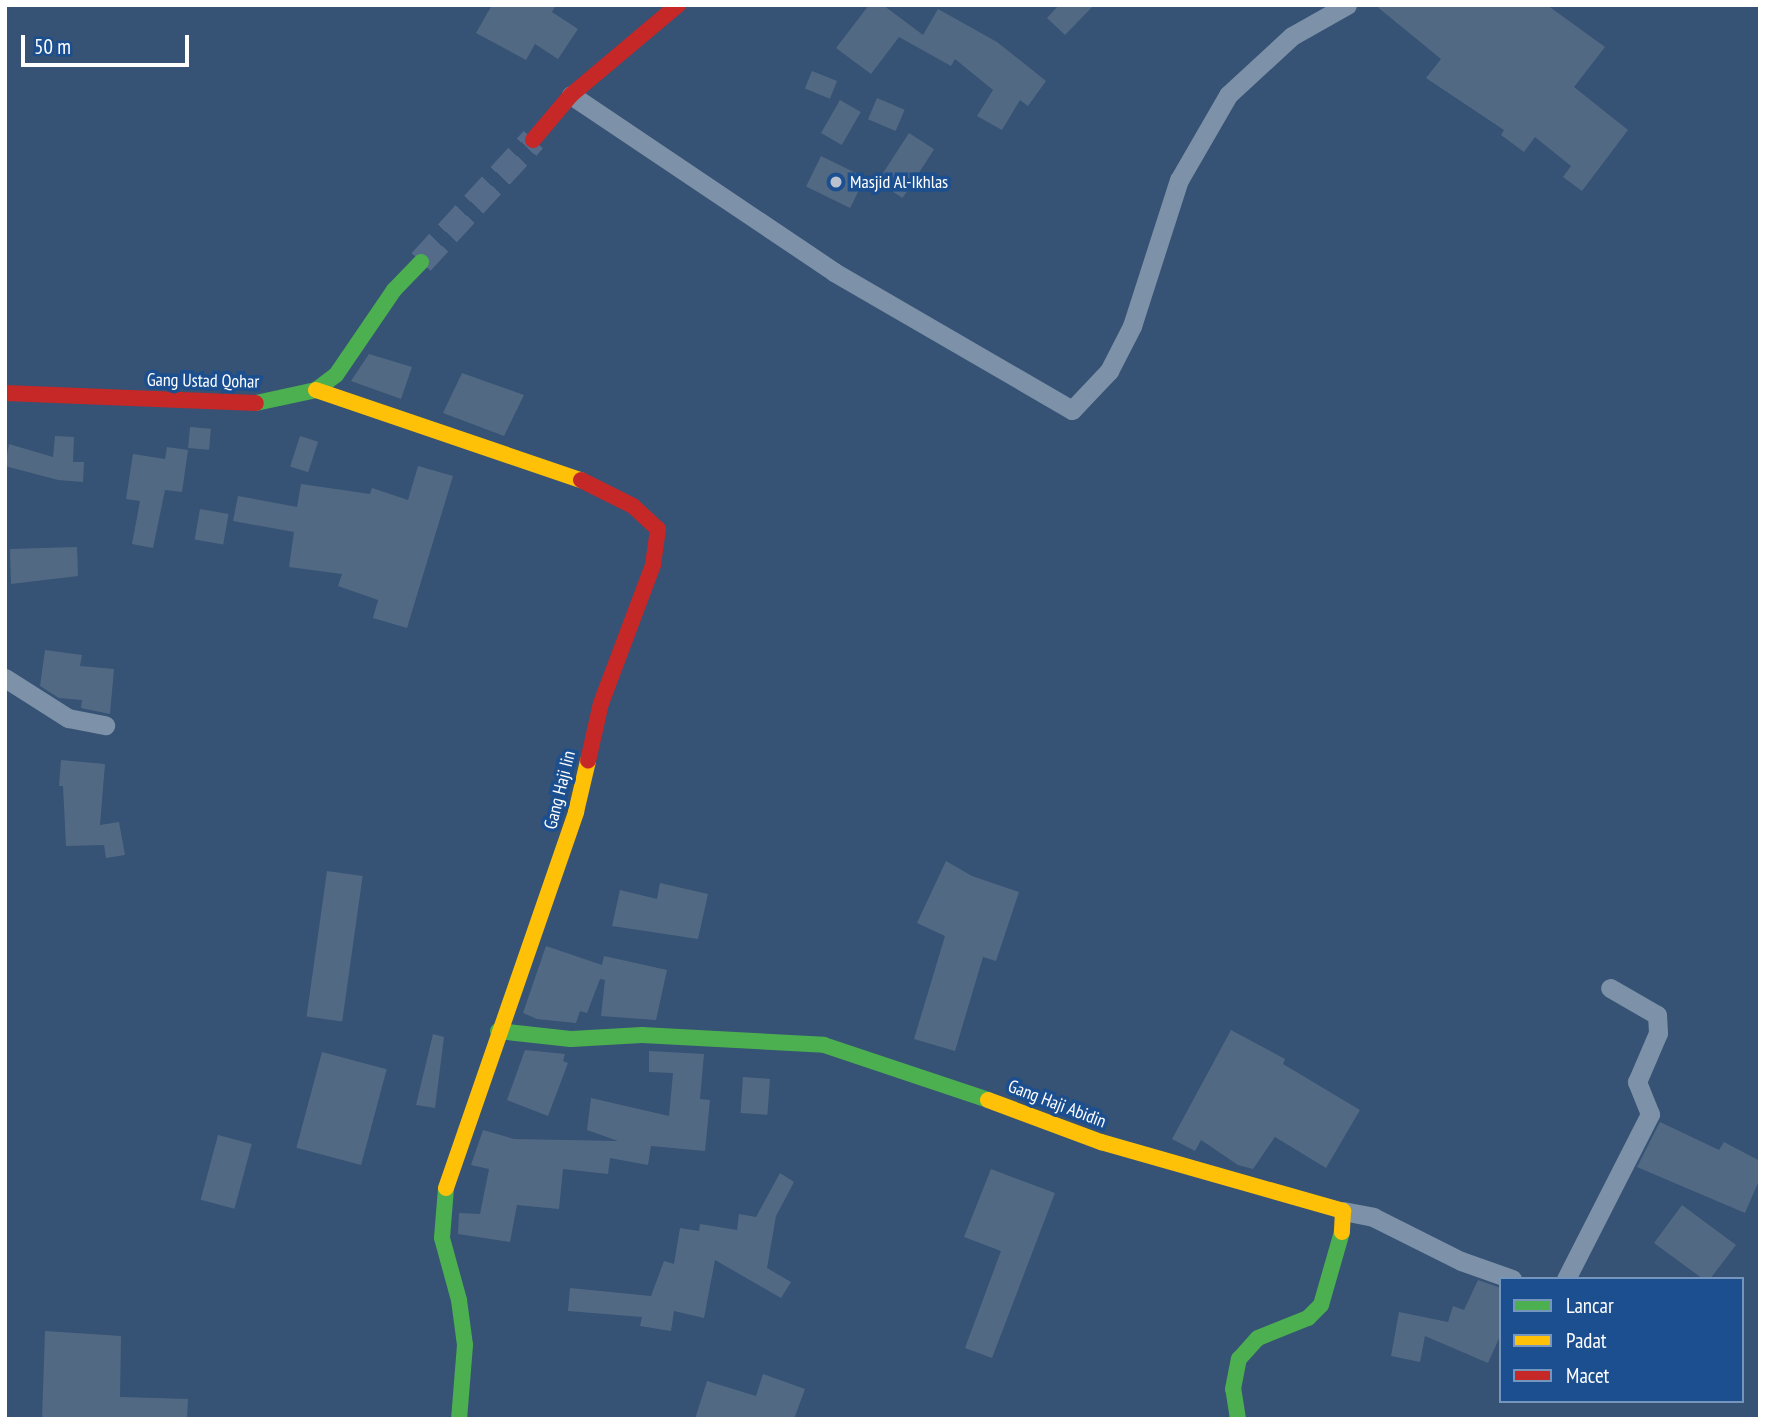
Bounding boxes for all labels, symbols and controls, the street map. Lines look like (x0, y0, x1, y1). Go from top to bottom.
scale bar (24, 21, 192, 65)
text: 50 m (34, 33, 71, 60)
place label: Masjid Al-Ikhlas (850, 171, 949, 193)
marker: Masjid Al-Ikhlas (828, 174, 844, 190)
street label: Gang Ustad Qohar (147, 369, 259, 393)
street label: Gang Haji Iin (540, 749, 580, 831)
street label: Gang Haji Abidin (1005, 1075, 1109, 1133)
legend (1499, 1277, 1744, 1403)
text: Lancar (1566, 1292, 1614, 1319)
text: Padat (1566, 1327, 1607, 1354)
text: Macet (1566, 1362, 1609, 1389)

